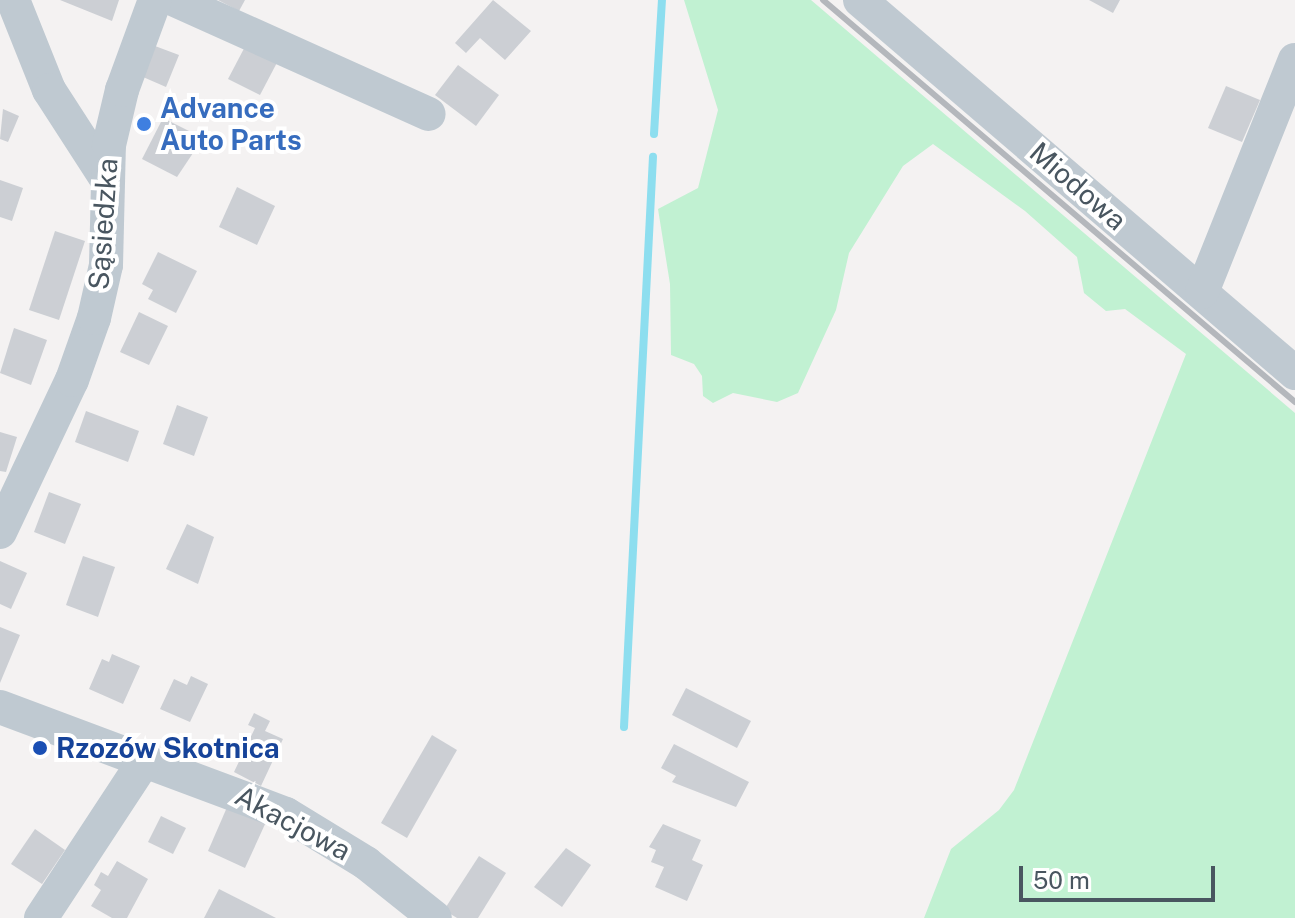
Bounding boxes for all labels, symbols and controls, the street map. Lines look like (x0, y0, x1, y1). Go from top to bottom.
place label: Advance Auto Parts (160, 91, 302, 157)
marker: Advance Auto Parts (135, 115, 153, 133)
street label: Miodowa (1023, 135, 1133, 237)
street label: Sąsiedzka (82, 157, 124, 291)
place label: Rzozów Skotnica (56, 731, 280, 765)
marker: Rzozów Skotnica (31, 739, 49, 757)
street label: Akacjowa (230, 779, 356, 867)
scale bar (1023, 850, 1219, 900)
text: 50 m (1033, 866, 1090, 894)

